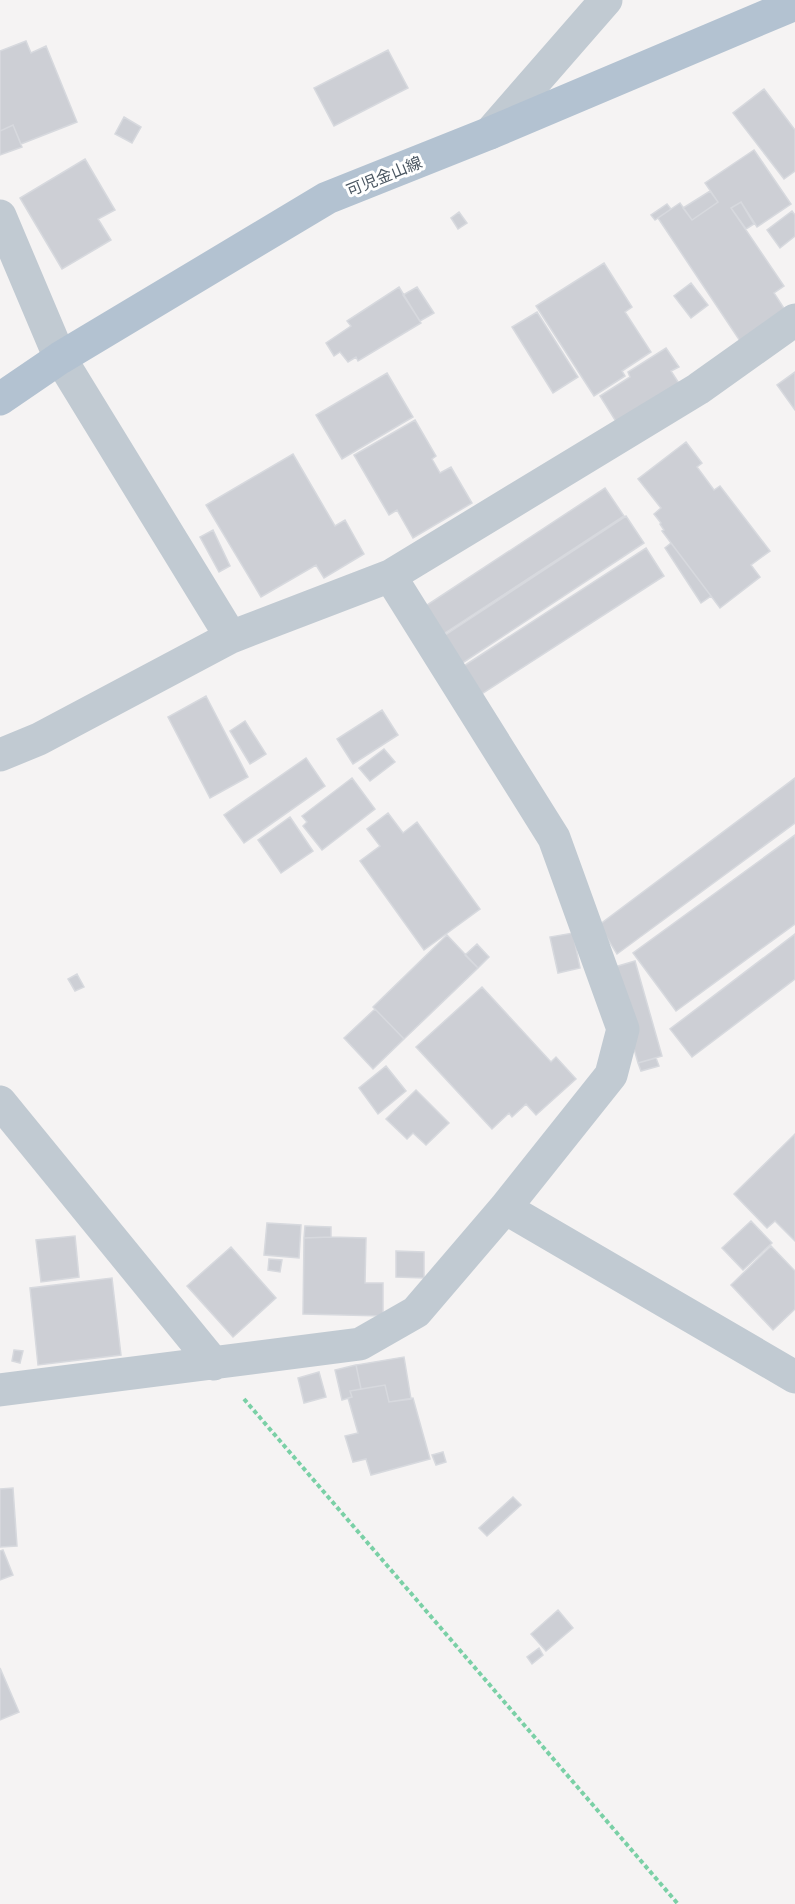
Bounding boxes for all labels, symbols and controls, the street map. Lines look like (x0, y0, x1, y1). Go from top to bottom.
street label: 可児金山線 (342, 150, 426, 202)

